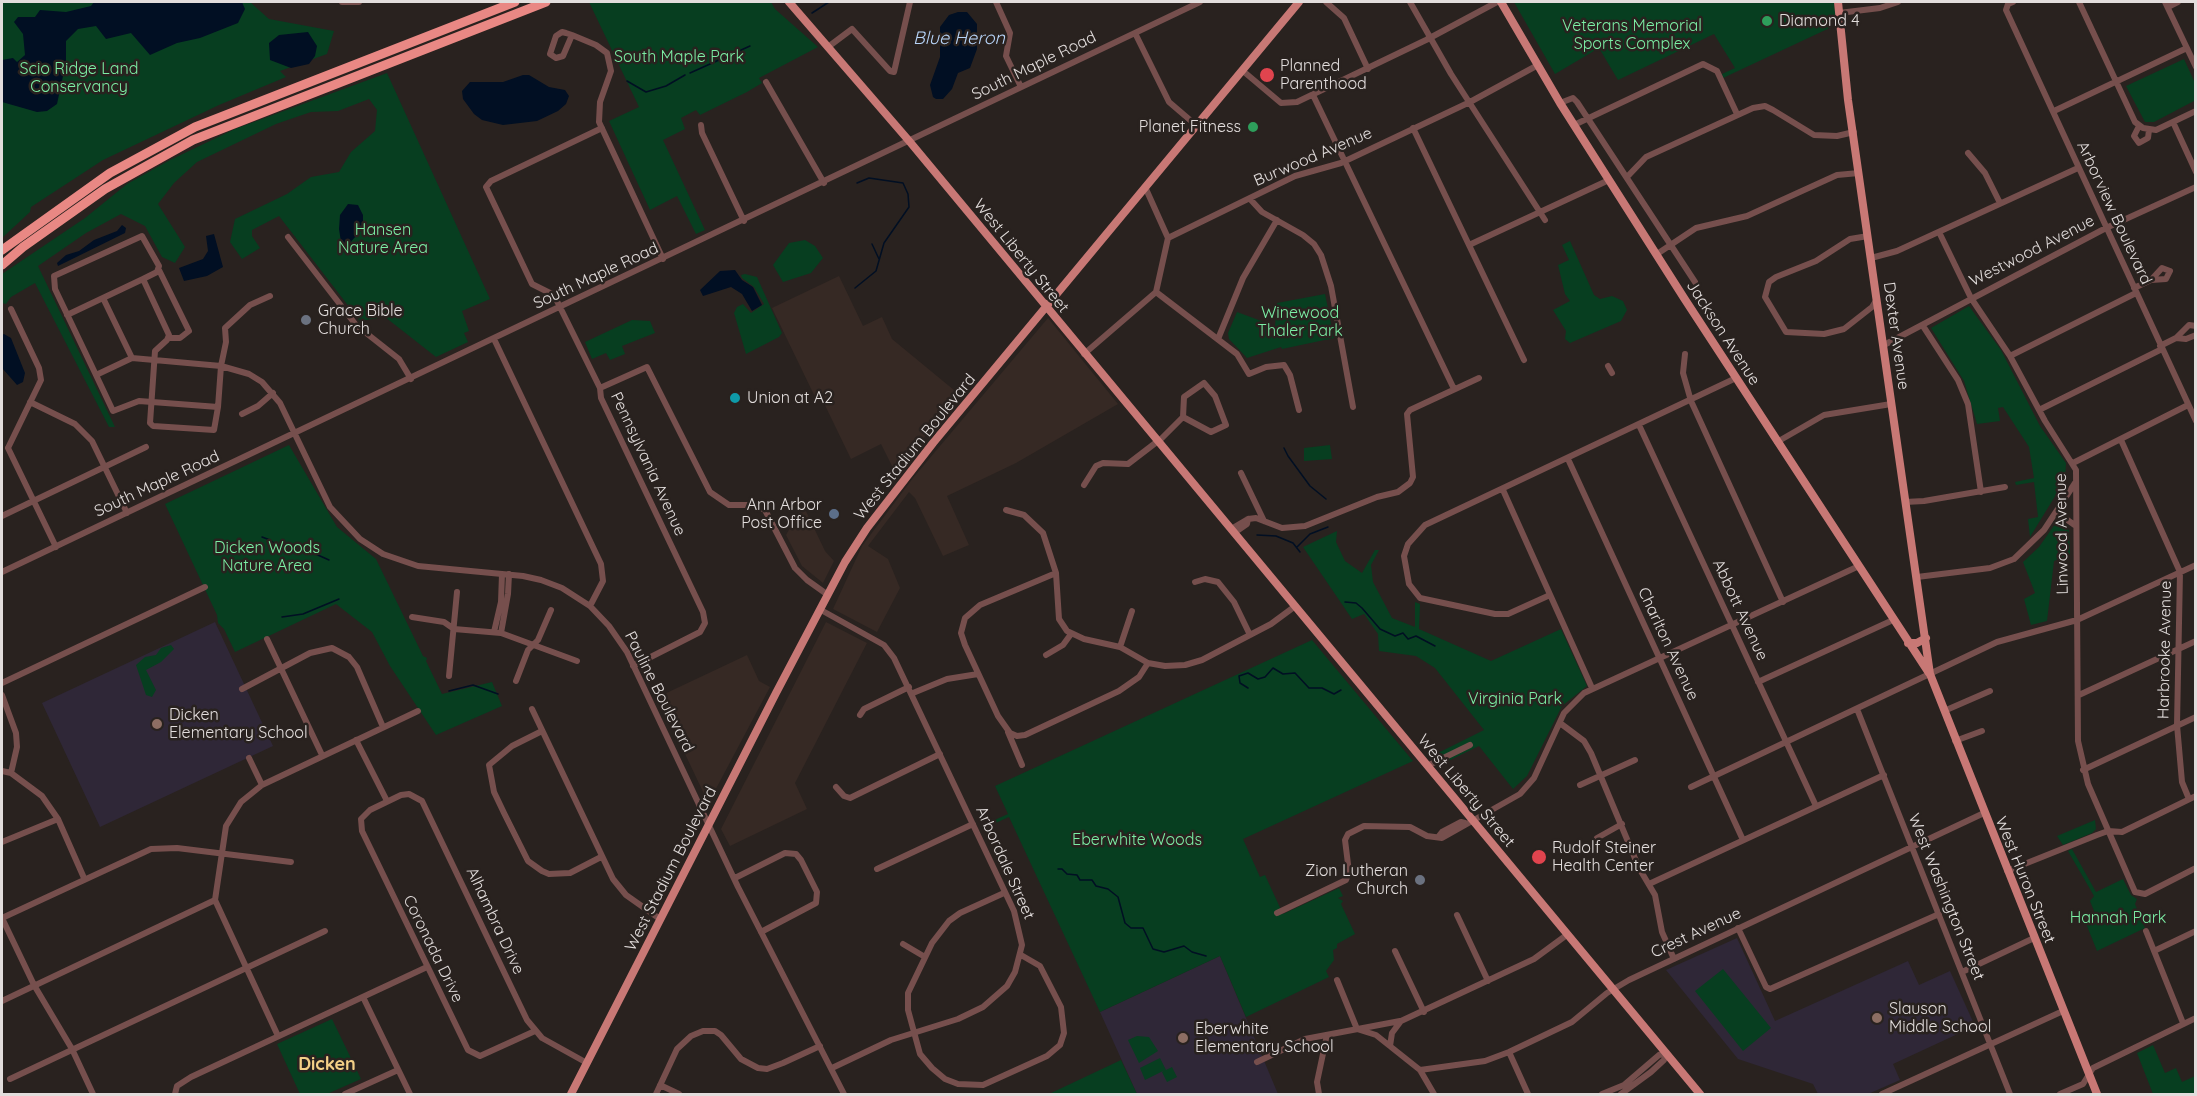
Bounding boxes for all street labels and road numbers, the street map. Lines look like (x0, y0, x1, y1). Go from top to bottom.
street label: South Maple Road (969, 28, 1099, 104)
street label: Burwood Avenue (1251, 123, 1375, 191)
street label: Arborview Boulevard (2072, 139, 2156, 287)
street label: West Liberty Street (969, 195, 1073, 317)
street label: Westwood Avenue (1966, 211, 2098, 291)
street label: South Maple Road (530, 239, 662, 313)
street label: Jackson Avenue (1682, 277, 1764, 389)
street label: Dexter Avenue (1879, 281, 1913, 391)
street label: West Stadium Boulevard (850, 370, 980, 524)
street label: Pennsylvania Avenue (606, 389, 690, 539)
street label: South Maple Road (91, 447, 223, 521)
street label: Linwood Avenue (2051, 473, 2073, 595)
street label: Abbott Avenue (1708, 556, 1772, 664)
street label: Harbrooke Avenue (2154, 581, 2176, 719)
street label: Charlton Avenue (1633, 584, 1703, 704)
street label: Pauline Boulevard (620, 628, 698, 756)
street label: West Liberty Street (1413, 731, 1519, 851)
street label: West Stadium Boulevard (621, 784, 721, 954)
street label: Arbordale Street (971, 803, 1039, 923)
street label: West Washington Street (1904, 811, 1988, 983)
street label: West Huron Street (1991, 814, 2059, 946)
street label: Alhambra Drive (462, 865, 528, 977)
street label: Coronada Drive (399, 892, 467, 1006)
street label: Crest Avenue (1648, 904, 1744, 962)

